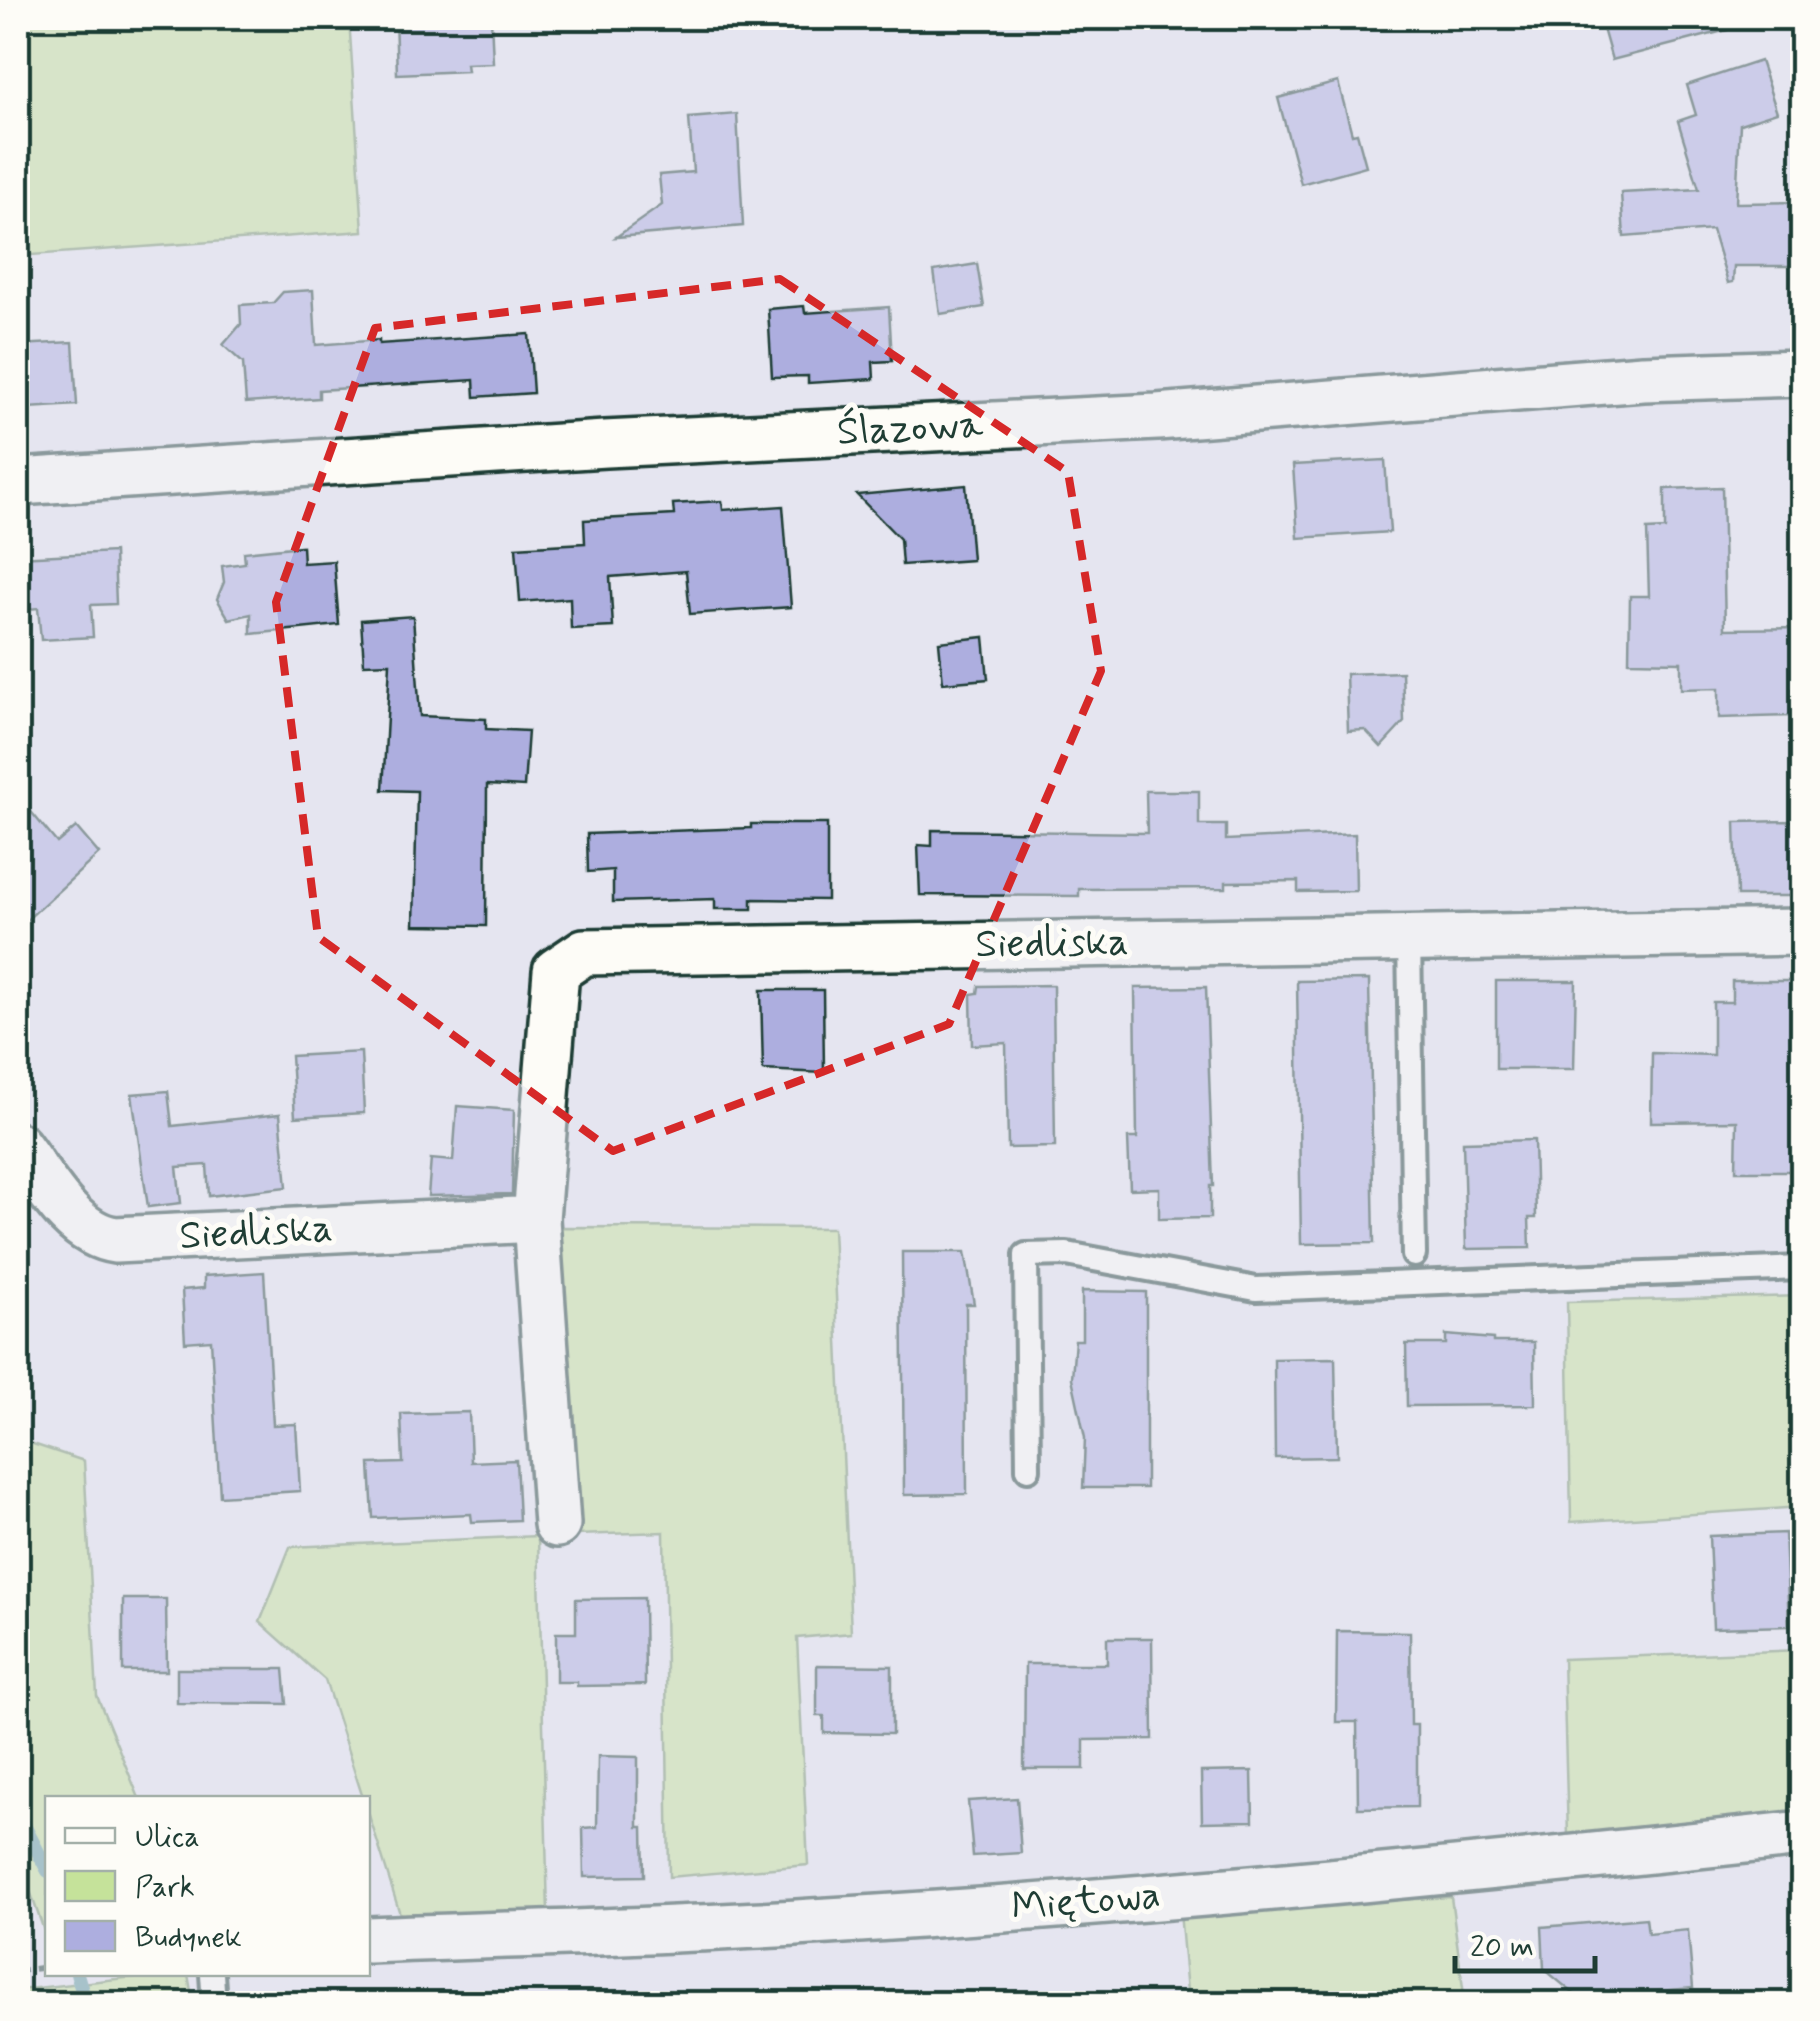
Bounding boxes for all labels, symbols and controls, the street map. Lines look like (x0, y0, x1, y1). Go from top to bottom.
street label: Ślazowa (836, 399, 985, 459)
street label: Siedliska (975, 917, 1129, 971)
street label: Siedliska (178, 1203, 334, 1263)
legend (45, 1796, 370, 1976)
text: Ulica (135, 1818, 200, 1857)
text: Park (135, 1868, 195, 1907)
street label: Miętowa (1009, 1870, 1163, 1934)
scale bar (1455, 1911, 1595, 1973)
text: Budynek (135, 1918, 242, 1957)
text: 20 m (1470, 1928, 1534, 1967)

